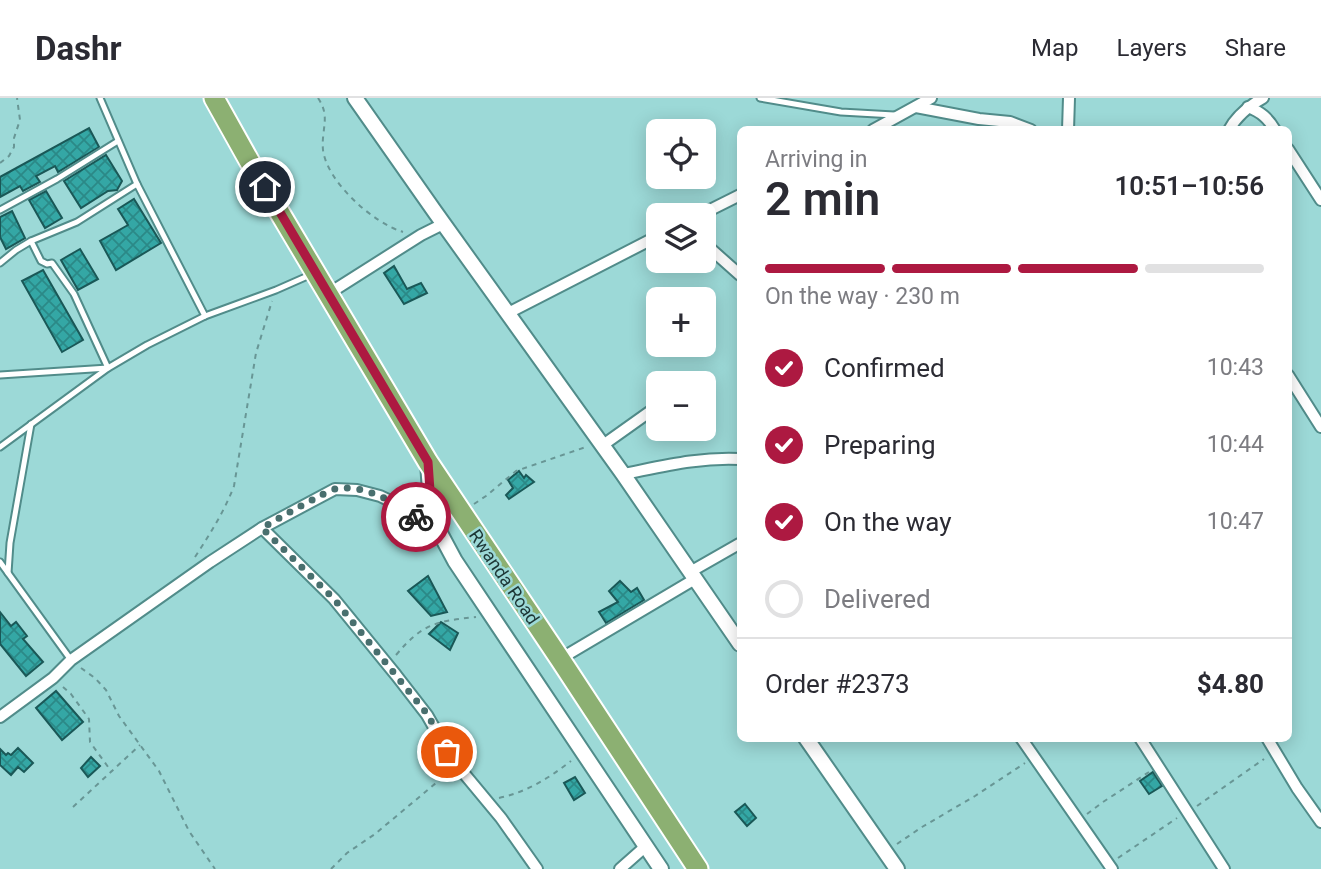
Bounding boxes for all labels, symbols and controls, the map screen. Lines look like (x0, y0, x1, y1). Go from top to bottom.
text: Dashr (35, 29, 122, 68)
text: Map (1031, 34, 1079, 62)
text: Layers (1117, 34, 1187, 62)
text: Share (1225, 34, 1286, 62)
map controls (646, 119, 716, 441)
button: locate (646, 119, 716, 189)
text: Arriving in (765, 146, 868, 173)
pin (235, 157, 295, 217)
icon: home (246, 168, 284, 206)
text: 10:51–10:56 (1114, 171, 1264, 201)
text: 2 min (765, 172, 880, 226)
button: layers (646, 203, 716, 273)
text: On the way · 230 m (765, 283, 960, 310)
button: + (646, 287, 716, 357)
icon: check (765, 349, 803, 387)
text: Confirmed (824, 353, 945, 383)
text: 10:43 (1207, 354, 1264, 381)
button: − (646, 371, 716, 441)
icon: check (765, 426, 803, 464)
text: Preparing (824, 430, 936, 460)
text: 10:44 (1207, 431, 1264, 458)
courier (381, 482, 451, 552)
icon: bike (397, 498, 435, 536)
icon: check (765, 503, 803, 541)
text: On the way (824, 507, 952, 537)
text: 10:47 (1207, 508, 1264, 535)
street label: Rwanda Road (465, 525, 544, 628)
text: Delivered (824, 584, 931, 614)
text: Order #2373 (765, 669, 910, 699)
text: $4.80 (1197, 669, 1264, 699)
pin (417, 722, 477, 782)
icon: bag (428, 733, 466, 771)

